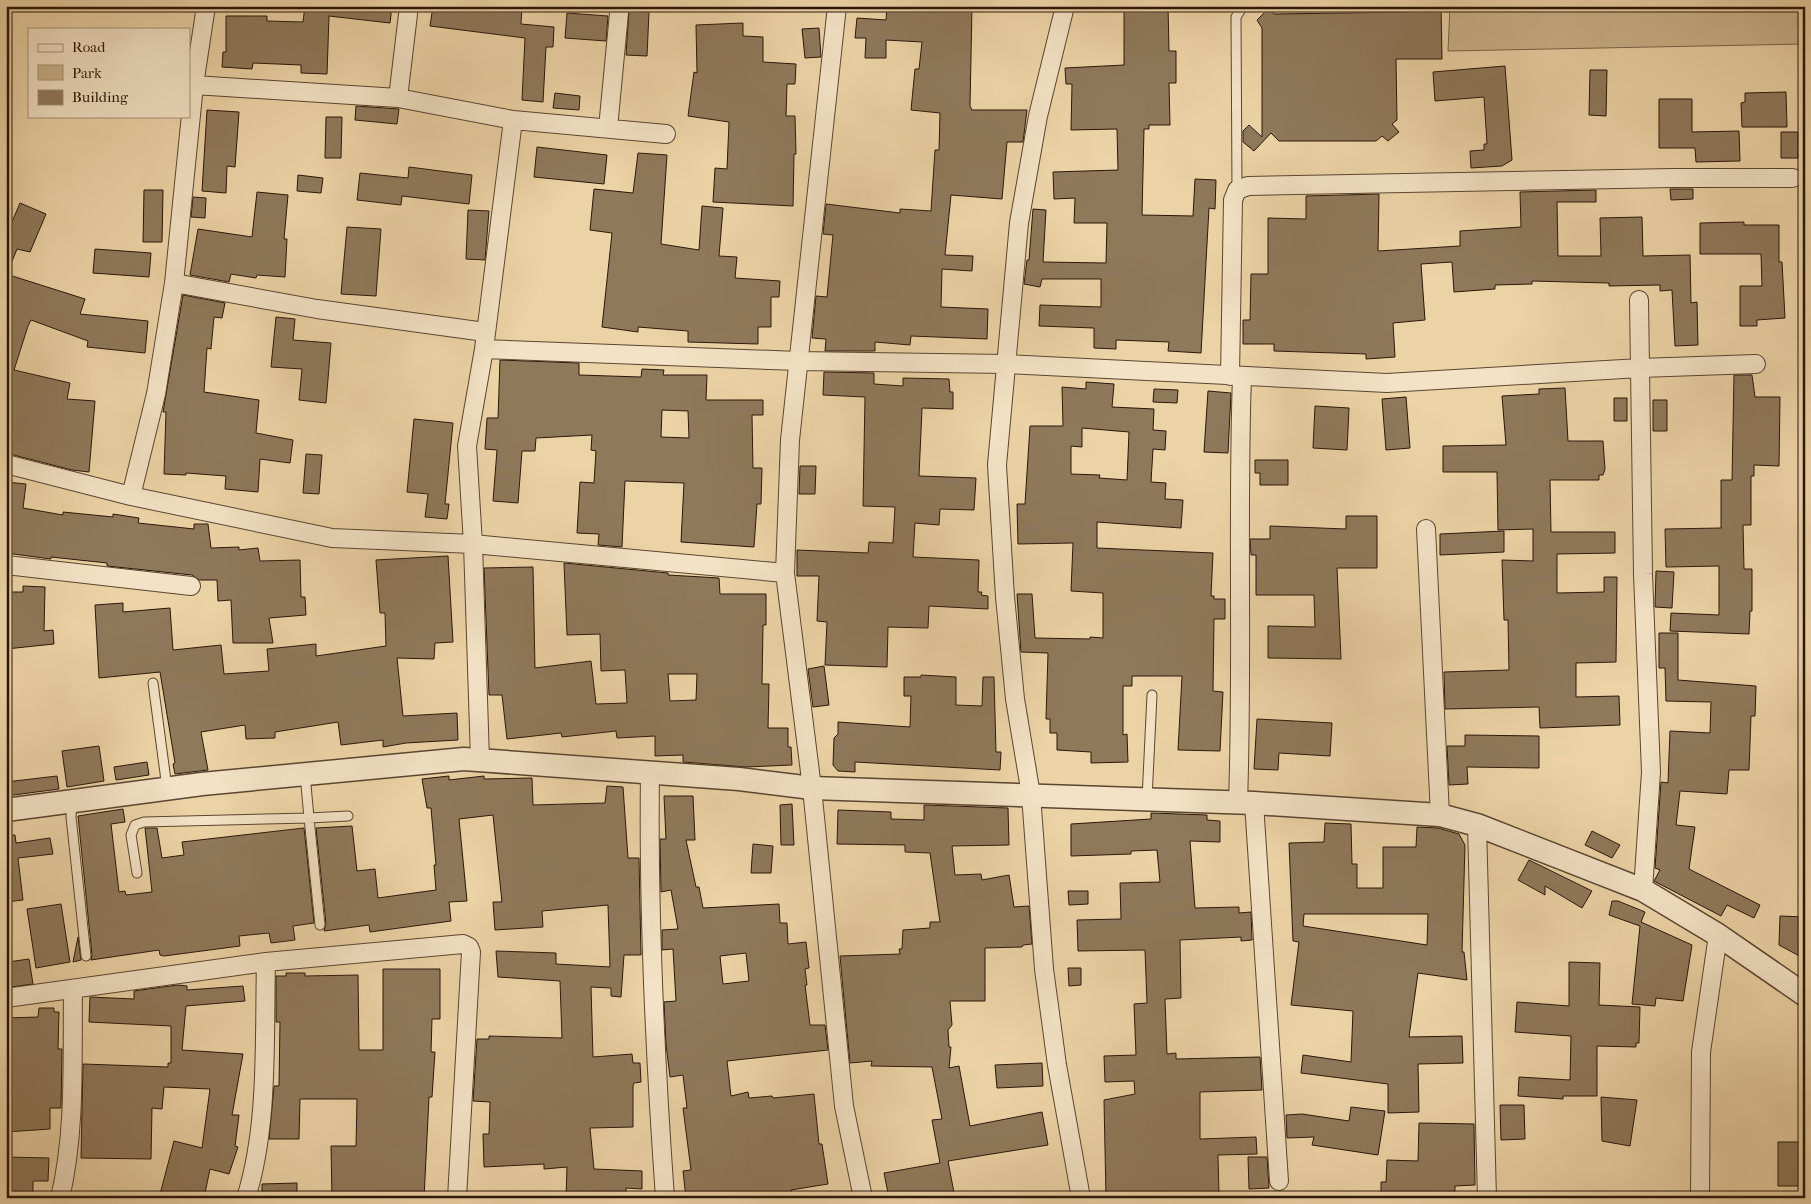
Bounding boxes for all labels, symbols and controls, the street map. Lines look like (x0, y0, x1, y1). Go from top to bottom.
legend (28, 28, 190, 118)
text: Road (72, 38, 106, 56)
text: Park (72, 64, 102, 82)
text: Building (72, 88, 129, 106)

